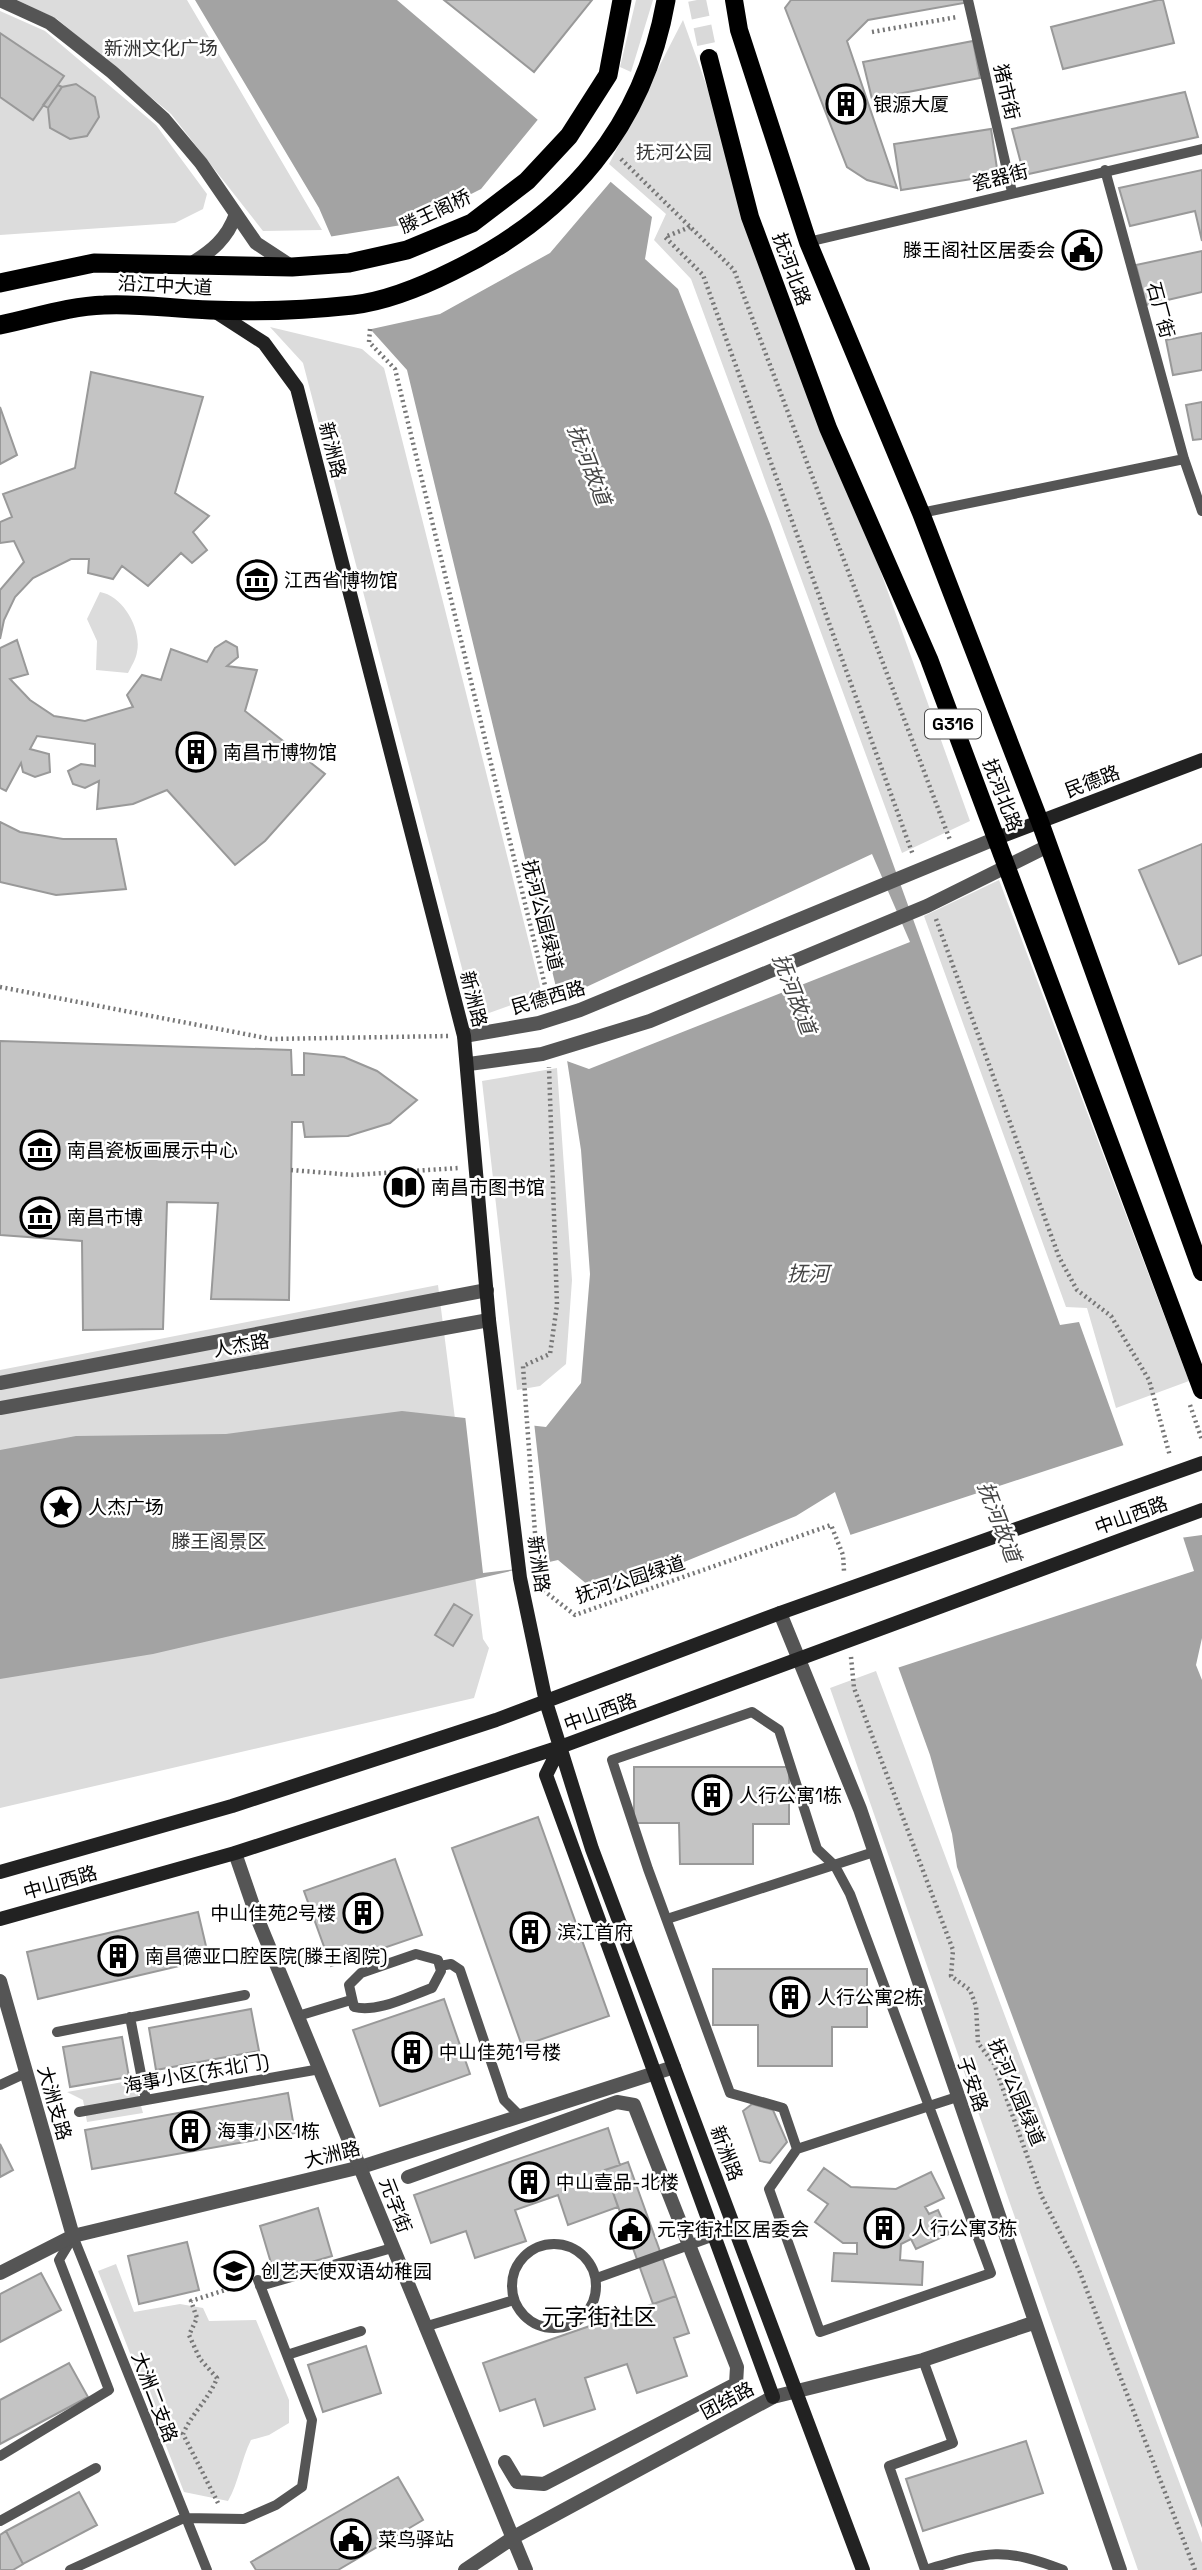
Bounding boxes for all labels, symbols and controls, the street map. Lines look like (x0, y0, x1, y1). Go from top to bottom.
park label: 新洲文化广场 (104, 36, 218, 61)
street label: 猪市街 (988, 62, 1025, 123)
building icon: 银源大厦 (825, 83, 867, 125)
place label: 银源大厦 (873, 92, 949, 117)
park label: 抚河公园 (636, 140, 712, 165)
street label: 瓷器街 (969, 158, 1031, 197)
street label: 滕王阁桥 (395, 184, 475, 239)
street label: 抚河北路 (767, 229, 816, 309)
public building icon: 滕王阁社区居委会 (1061, 229, 1103, 271)
place label: 滕王阁社区居委会 (903, 238, 1055, 263)
street label: 沿江中大道 (117, 271, 213, 300)
street label: 石厂街 (1141, 279, 1180, 341)
street label: 新洲路 (313, 419, 352, 481)
water label: 抚河故道 (562, 421, 618, 512)
museum icon: 江西省博物馆 (236, 559, 278, 601)
place label: 江西省博物馆 (284, 568, 398, 593)
road number: G316 (925, 710, 981, 738)
building icon: 南昌市博物馆 (175, 731, 217, 773)
place label: 南昌市博物馆 (223, 740, 337, 765)
street label: 抚河北路 (977, 755, 1028, 835)
street label: 民德路 (1061, 760, 1123, 803)
street label: 抚河公园绿道 (517, 857, 568, 973)
water label: 抚河故道 (767, 950, 823, 1041)
street label: 新洲路 (454, 968, 493, 1030)
street label: 民德西路 (508, 975, 588, 1020)
museum icon: 南昌瓷板画展示中心 (19, 1129, 61, 1171)
place label: 南昌瓷板画展示中心 (67, 1138, 238, 1163)
library icon: 南昌市图书馆 (383, 1166, 425, 1208)
place label: 南昌市图书馆 (431, 1175, 545, 1200)
museum icon: 南昌市博 (19, 1196, 61, 1238)
place label: 南昌市博 (67, 1205, 143, 1230)
water label: 抚河 (787, 1260, 833, 1287)
street label: 人杰路 (211, 1328, 271, 1363)
water label: 抚河故道 (972, 1478, 1028, 1569)
place icon: 人杰广场 (40, 1486, 82, 1528)
street label: 中山西路 (1091, 1491, 1171, 1540)
place label: 人杰广场 (88, 1495, 164, 1520)
park label: 滕王阁景区 (171, 1529, 267, 1554)
street label: 新洲路 (522, 1534, 555, 1594)
street label: 抚河公园绿道 (572, 1550, 688, 1609)
street label: 中山西路 (560, 1688, 640, 1737)
building icon: 人行公寓1栋 (691, 1774, 733, 1816)
place label: 人行公寓1栋 (739, 1783, 842, 1808)
street label: 中山西路 (20, 1860, 100, 1905)
building icon: 中山佳苑2号楼 (342, 1892, 384, 1934)
place label: 中山佳苑2号楼 (211, 1901, 336, 1926)
building icon: 滨江首府 (509, 1911, 551, 1953)
place label: 滨江首府 (557, 1920, 633, 1945)
building icon: 南昌德亚口腔医院(滕王阁院) (97, 1935, 139, 1977)
place label: 南昌德亚口腔医院(滕王阁院) (145, 1944, 387, 1969)
building icon: 人行公寓2栋 (769, 1976, 811, 2018)
place label: 人行公寓2栋 (817, 1985, 923, 2010)
building icon: 中山佳苑1号楼 (391, 2031, 433, 2073)
street label: 抚河公园绿道 (983, 2035, 1050, 2150)
place label: 中山佳苑1号楼 (439, 2040, 561, 2065)
street label: 海事小区(东北门) (121, 2048, 271, 2099)
street label: 子安路 (951, 2053, 994, 2115)
street label: 大洲支路 (32, 2063, 77, 2143)
building icon: 海事小区1栋 (169, 2110, 211, 2152)
place label: 海事小区1栋 (217, 2119, 320, 2144)
street label: 新洲路 (705, 2122, 748, 2184)
street label: 大洲路 (301, 2135, 363, 2174)
building icon: 中山壹品-北楼 (508, 2161, 550, 2203)
place label: 中山壹品-北楼 (556, 2170, 679, 2195)
street label: 元字街 (374, 2174, 417, 2236)
building icon: 人行公寓3栋 (863, 2207, 905, 2249)
public building icon: 元字街社区居委会 (609, 2208, 651, 2250)
place label: 人行公寓3栋 (911, 2216, 1017, 2241)
place label: 元字街社区居委会 (657, 2217, 809, 2242)
school or university icon: 创艺天使双语幼稚园 (213, 2250, 255, 2292)
place label: 创艺天使双语幼稚园 (261, 2259, 432, 2284)
district label: 元字街社区 (542, 2302, 657, 2332)
street label: 大洲二支路 (126, 2348, 183, 2446)
street label: 团结路 (696, 2376, 758, 2425)
public building icon: 菜鸟驿站 (330, 2518, 372, 2560)
place label: 菜鸟驿站 (378, 2527, 454, 2552)

